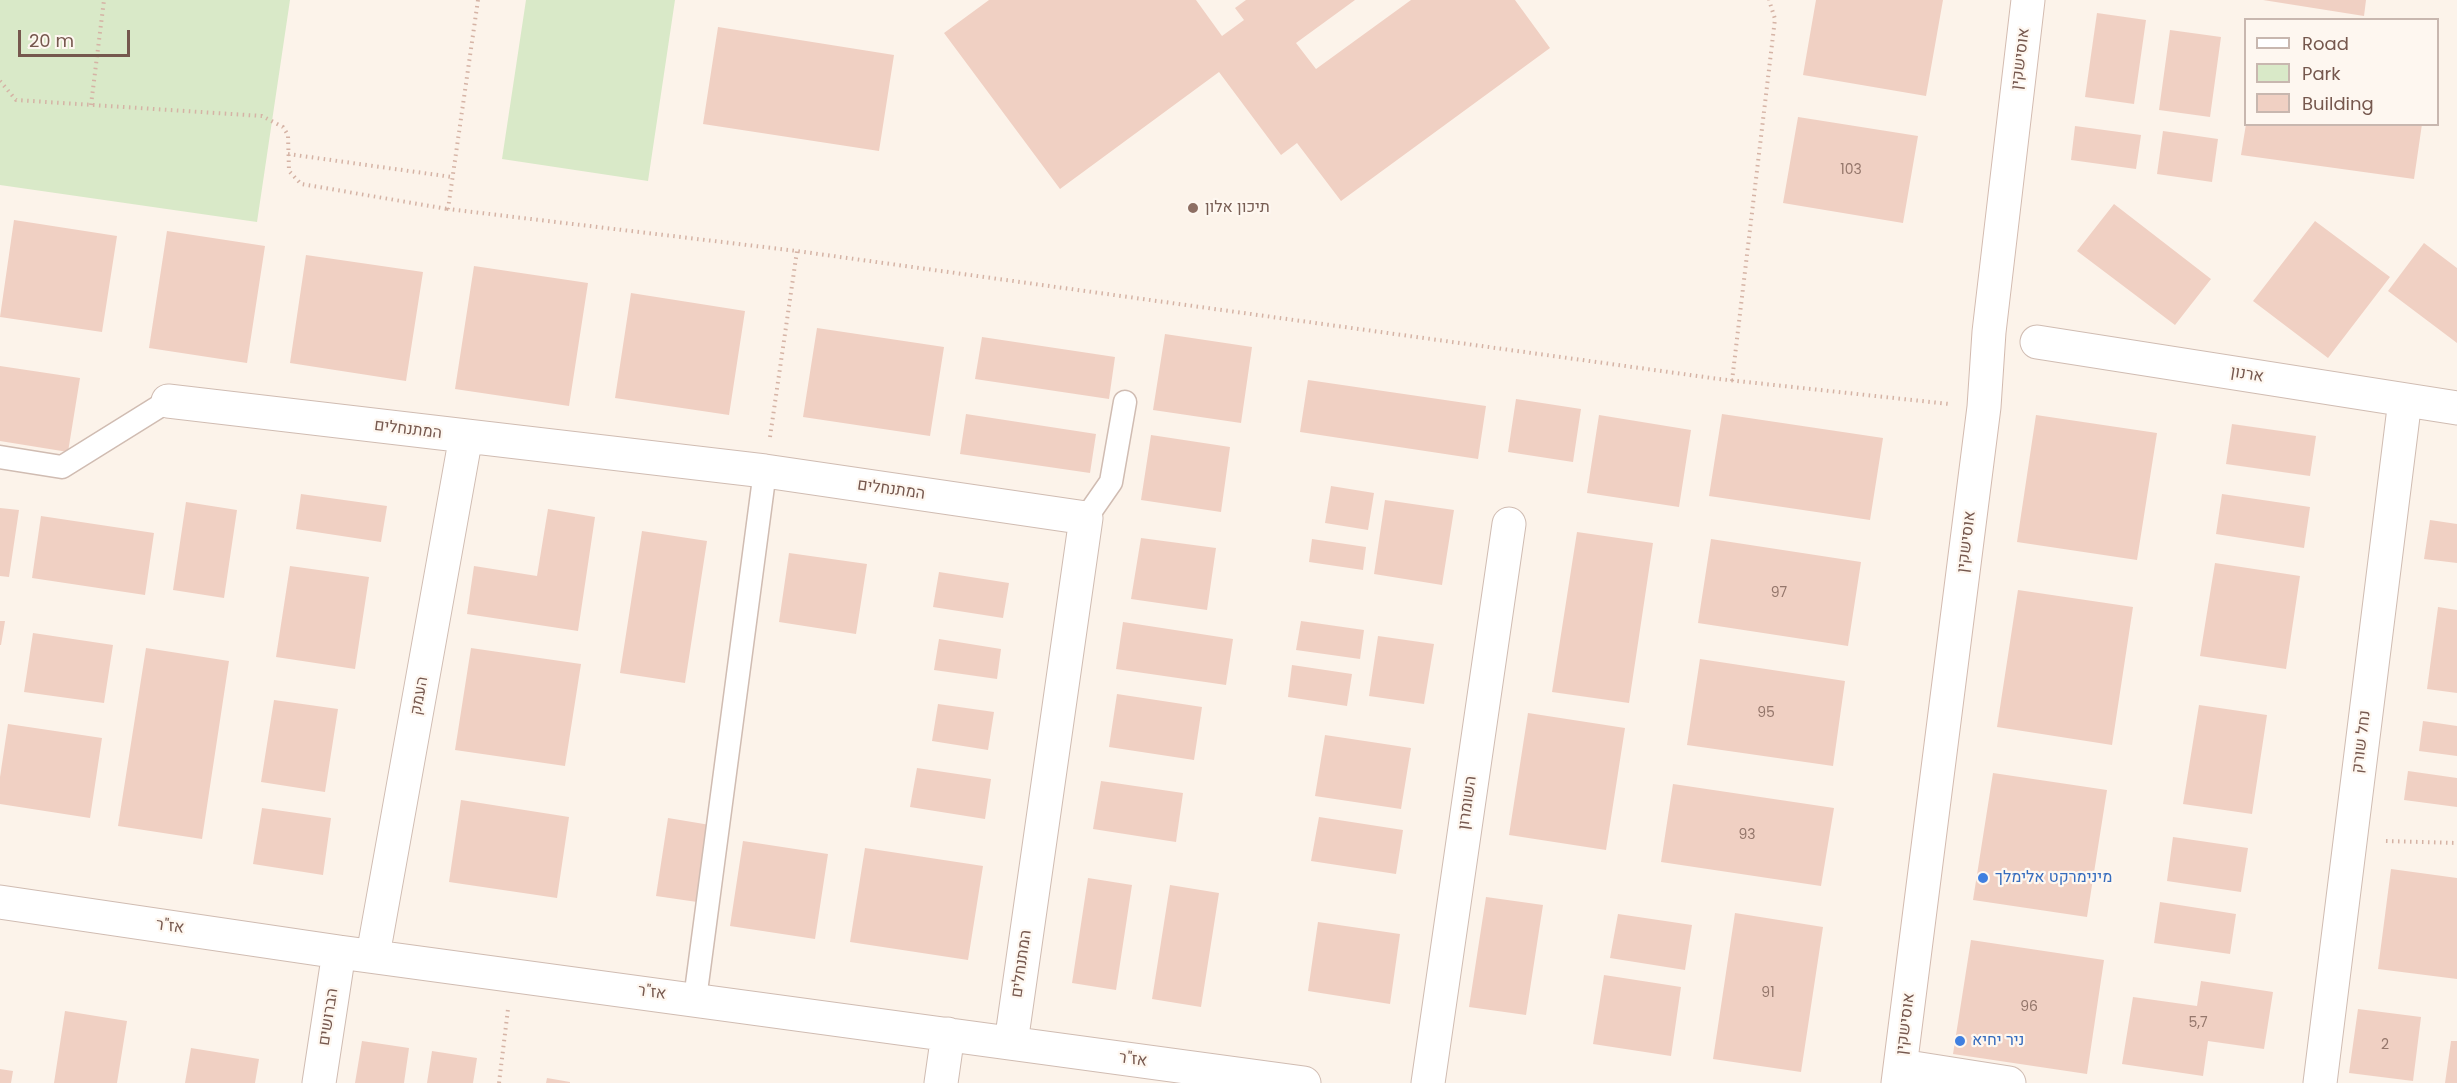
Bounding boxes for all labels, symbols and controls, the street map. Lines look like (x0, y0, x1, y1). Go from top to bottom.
scale bar (21, 18, 134, 56)
legend (2244, 18, 2439, 126)
street label: אוסישקין (2008, 27, 2034, 91)
text: 20 m (29, 28, 74, 53)
text: Road (2302, 31, 2349, 56)
text: Park (2302, 61, 2341, 86)
text: Building (2302, 91, 2374, 116)
house number: 103 (1840, 162, 1862, 178)
place label: תיכון אלון (1205, 198, 1270, 218)
marker: תיכון אלון (1186, 201, 1200, 215)
street label: ארנון (2229, 363, 2265, 387)
street label: המתנחלים (373, 416, 443, 444)
street label: המתנחלים (856, 476, 926, 504)
street label: אוסישקין (1954, 510, 1980, 574)
house number: 97 (1771, 585, 1787, 601)
street label: העמק (407, 675, 433, 717)
house number: 95 (1757, 705, 1775, 721)
street label: נחל שורק (2349, 709, 2375, 775)
street label: השומרון (1455, 775, 1481, 831)
house number: 93 (1738, 827, 1756, 843)
place label: מינימרקט אלימלך (1995, 868, 2112, 888)
marker: מינימרקט אלימלך (1976, 871, 1990, 885)
street label: אז"ר (155, 916, 185, 938)
street label: המתנחלים (1008, 929, 1036, 999)
street label: אז"ר (637, 982, 667, 1004)
house number: 91 (1761, 985, 1775, 1001)
street label: הברושים (315, 987, 343, 1047)
street label: אוסישקין (1893, 992, 1919, 1056)
house number: 96 (2020, 999, 2038, 1015)
house number: 5,7 (2188, 1015, 2208, 1031)
place label: ניר יחיא (1972, 1031, 2024, 1051)
marker: ניר יחיא (1953, 1034, 1967, 1048)
house number: 2 (2381, 1037, 2389, 1053)
street label: אז"ר (1118, 1049, 1148, 1071)

